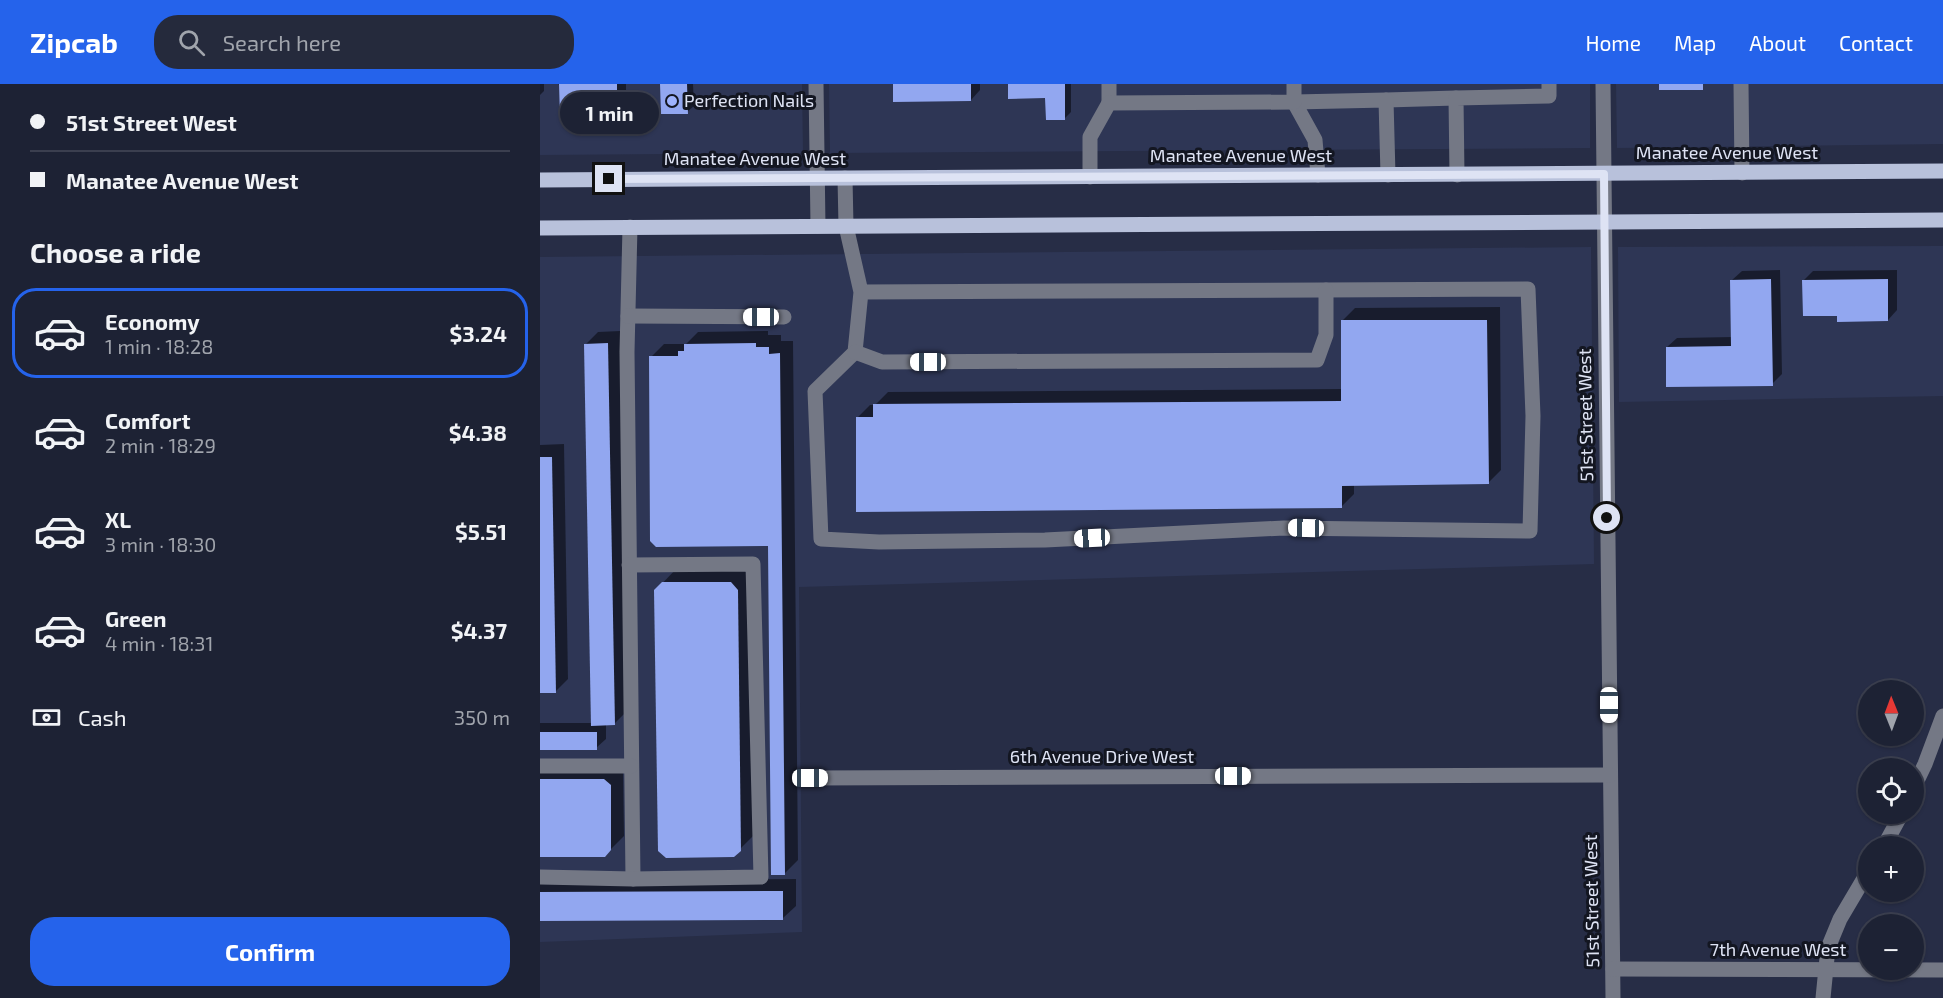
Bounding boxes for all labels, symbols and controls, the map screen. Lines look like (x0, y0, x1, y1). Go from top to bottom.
search box (154, 15, 574, 69)
text: Zipcab (30, 25, 118, 59)
icon: search (175, 26, 208, 59)
text: Search here (223, 29, 341, 55)
text: Home (1585, 30, 1641, 55)
text: Map (1674, 30, 1716, 55)
text: About (1749, 30, 1806, 55)
text: Contact (1839, 30, 1913, 55)
place label: Perfection Nails (684, 89, 814, 111)
callout: 1 min (560, 92, 658, 134)
marker: Perfection Nails (665, 94, 679, 108)
text: 1 min (585, 101, 634, 125)
text: 51st Street West (66, 109, 237, 135)
street label: Manatee Avenue West (1636, 141, 1818, 163)
street label: Manatee Avenue West (1150, 144, 1332, 166)
street label: Manatee Avenue West (664, 147, 846, 169)
route end (595, 165, 622, 192)
text: Manatee Avenue West (66, 167, 299, 193)
text: Choose a ride (30, 236, 201, 268)
icon: car (33, 306, 87, 360)
text: Economy (105, 308, 200, 334)
car (743, 308, 779, 326)
text: $3.24 (450, 320, 507, 346)
text: 1 min · 18:28 (105, 334, 213, 358)
street label: 51st Street West (1573, 348, 1597, 482)
car (910, 353, 946, 371)
icon: car (33, 405, 87, 459)
text: Comfort (105, 407, 190, 433)
text: $4.38 (449, 419, 507, 445)
text: 2 min · 18:29 (105, 433, 216, 457)
icon: car (33, 504, 87, 558)
route start (1593, 504, 1620, 531)
text: XL (105, 506, 131, 532)
text: $5.51 (455, 518, 507, 544)
car (1288, 519, 1324, 537)
car (1074, 528, 1110, 548)
text: 3 min · 18:30 (105, 532, 216, 556)
icon: car (33, 603, 87, 657)
text: Green (105, 605, 167, 631)
text: $4.37 (451, 617, 507, 643)
text: 4 min · 18:31 (105, 631, 213, 655)
north arrow (1858, 680, 1924, 746)
map controls (1858, 680, 1924, 980)
car (1600, 687, 1618, 723)
icon: cash (30, 701, 63, 734)
text: Cash (78, 704, 127, 730)
text: 350 m (454, 705, 510, 729)
street label: 6th Avenue Drive West (1010, 745, 1194, 767)
button: locate (1858, 758, 1924, 824)
car (1215, 767, 1251, 785)
car (792, 769, 828, 787)
street label: 51st Street West (1579, 834, 1603, 968)
button: + (1858, 836, 1924, 902)
button: − (1858, 914, 1924, 980)
button: Confirm (30, 917, 510, 986)
street label: 7th Avenue West (1710, 938, 1846, 960)

